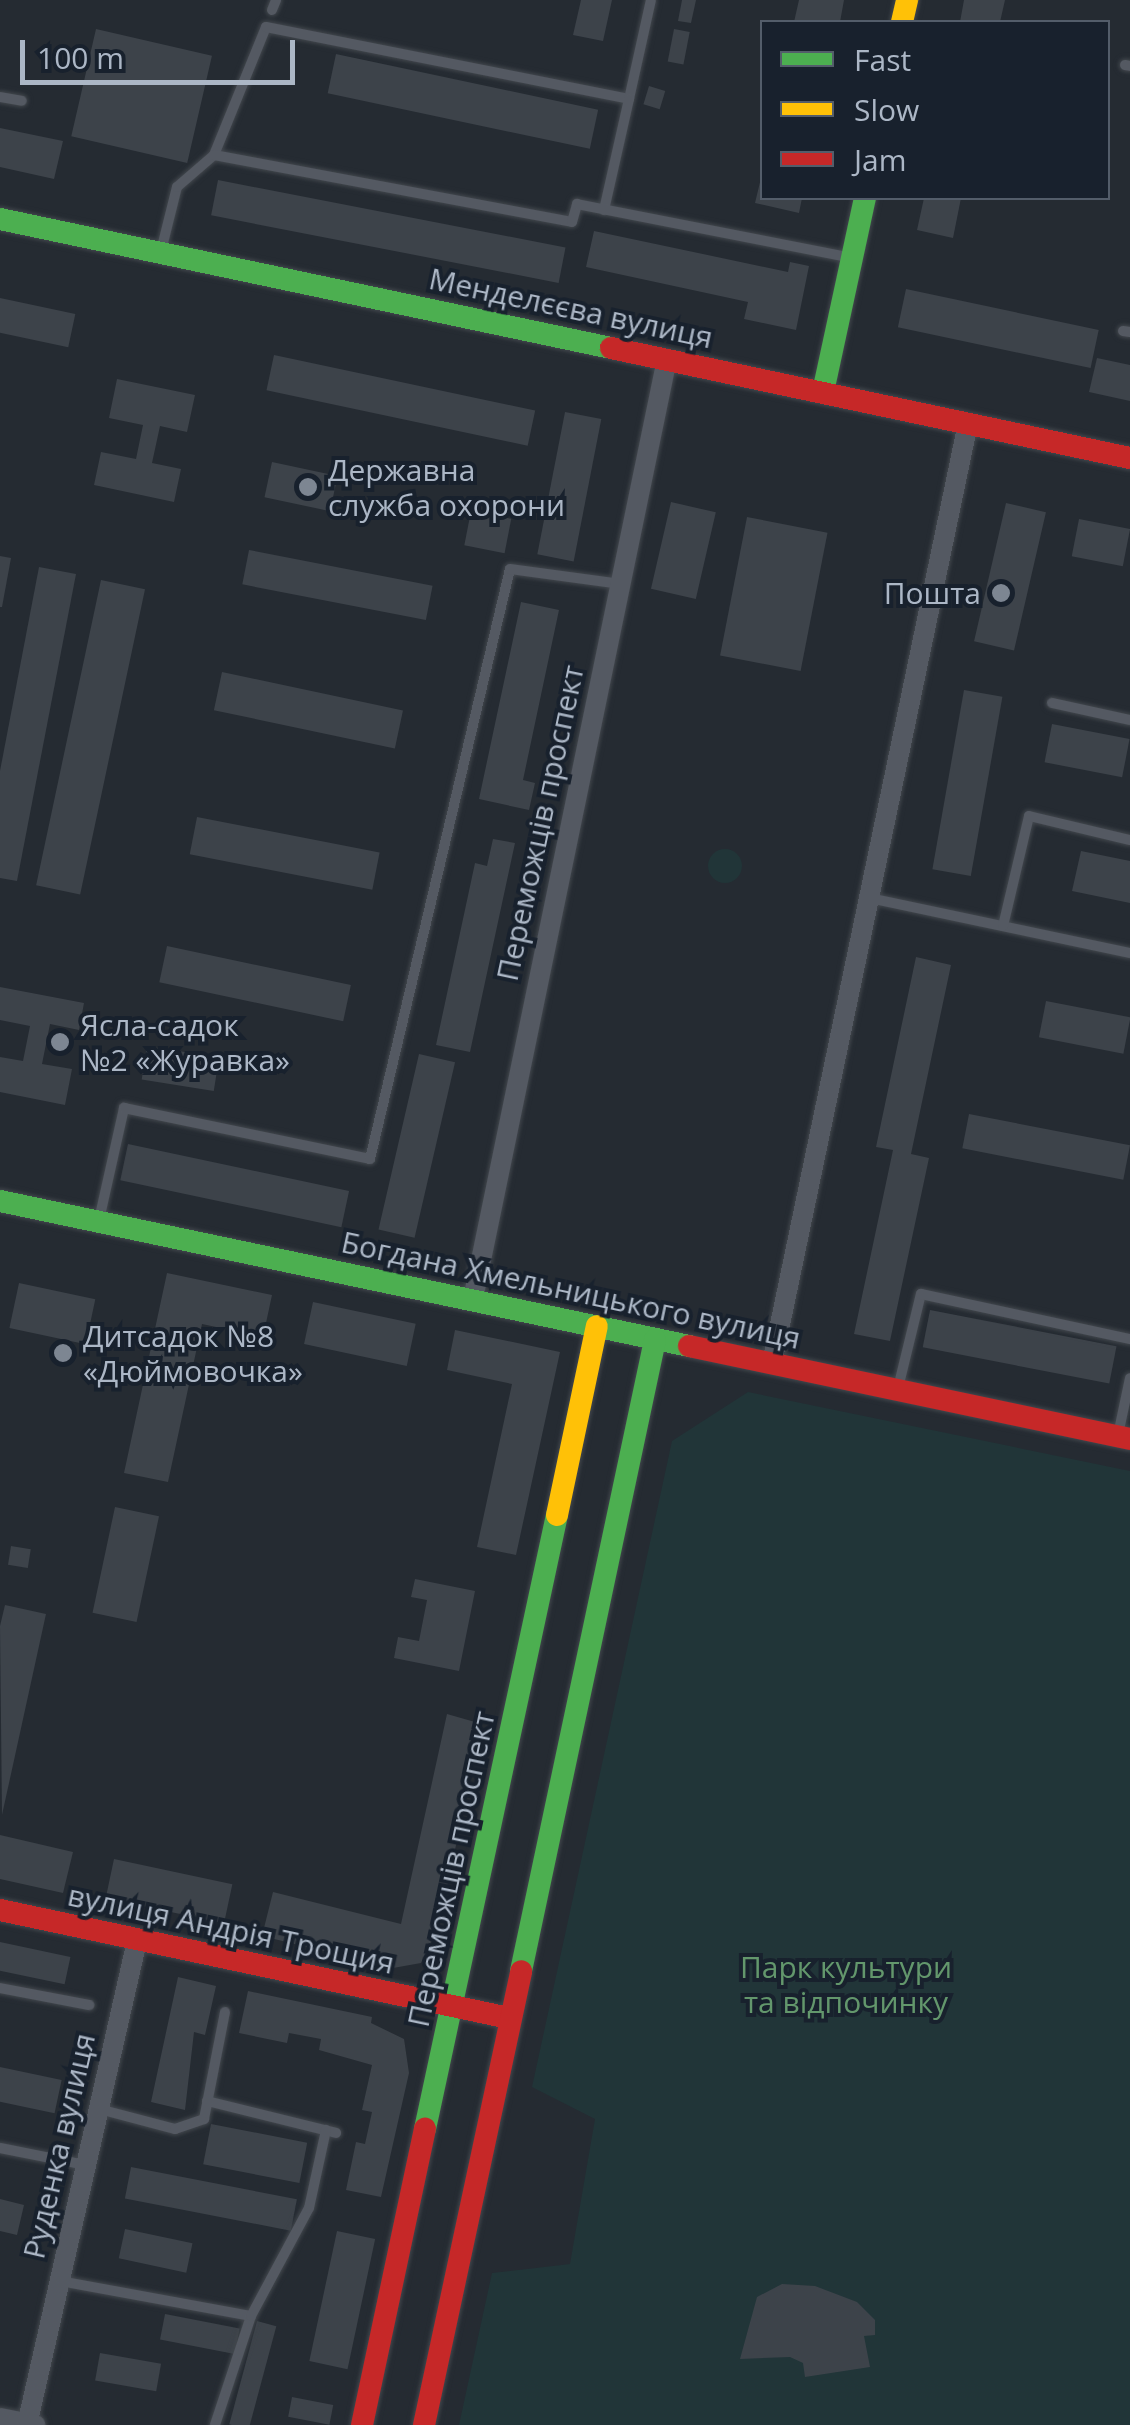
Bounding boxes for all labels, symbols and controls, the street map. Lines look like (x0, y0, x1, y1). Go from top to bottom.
scale bar (25, 20, 300, 82)
legend (760, 20, 1110, 200)
text: 100 m (37, 37, 124, 78)
text: Fast (854, 39, 911, 80)
text: Slow (854, 89, 919, 130)
text: Jam (854, 139, 907, 180)
street label: Менделєєва вулиця (426, 260, 716, 356)
place label: Державна служба охорони (328, 452, 565, 522)
marker: Державна служба охорони (297, 476, 319, 498)
place label: Пошта (884, 575, 981, 611)
marker: Пошта (990, 582, 1012, 604)
street label: Переможців проспект (489, 662, 591, 984)
place label: Ясла-садок №2 «Журавка» (80, 1007, 290, 1078)
marker: Ясла-садок №2 «Журавка» (49, 1031, 71, 1053)
street label: Богдана Хмельницького вулиця (338, 1224, 804, 1356)
place label: Дитсадок №8 «Дюймовочка» (83, 1318, 303, 1388)
marker: Дитсадок №8 «Дюймовочка» (52, 1342, 74, 1364)
street label: Переможців проспект (400, 1708, 502, 2030)
street label: вулиця Андрія Трощия (65, 1877, 397, 1981)
park label: Парк культури та відпочинку (740, 1949, 952, 2020)
street label: Руденка вулиця (16, 2030, 102, 2262)

